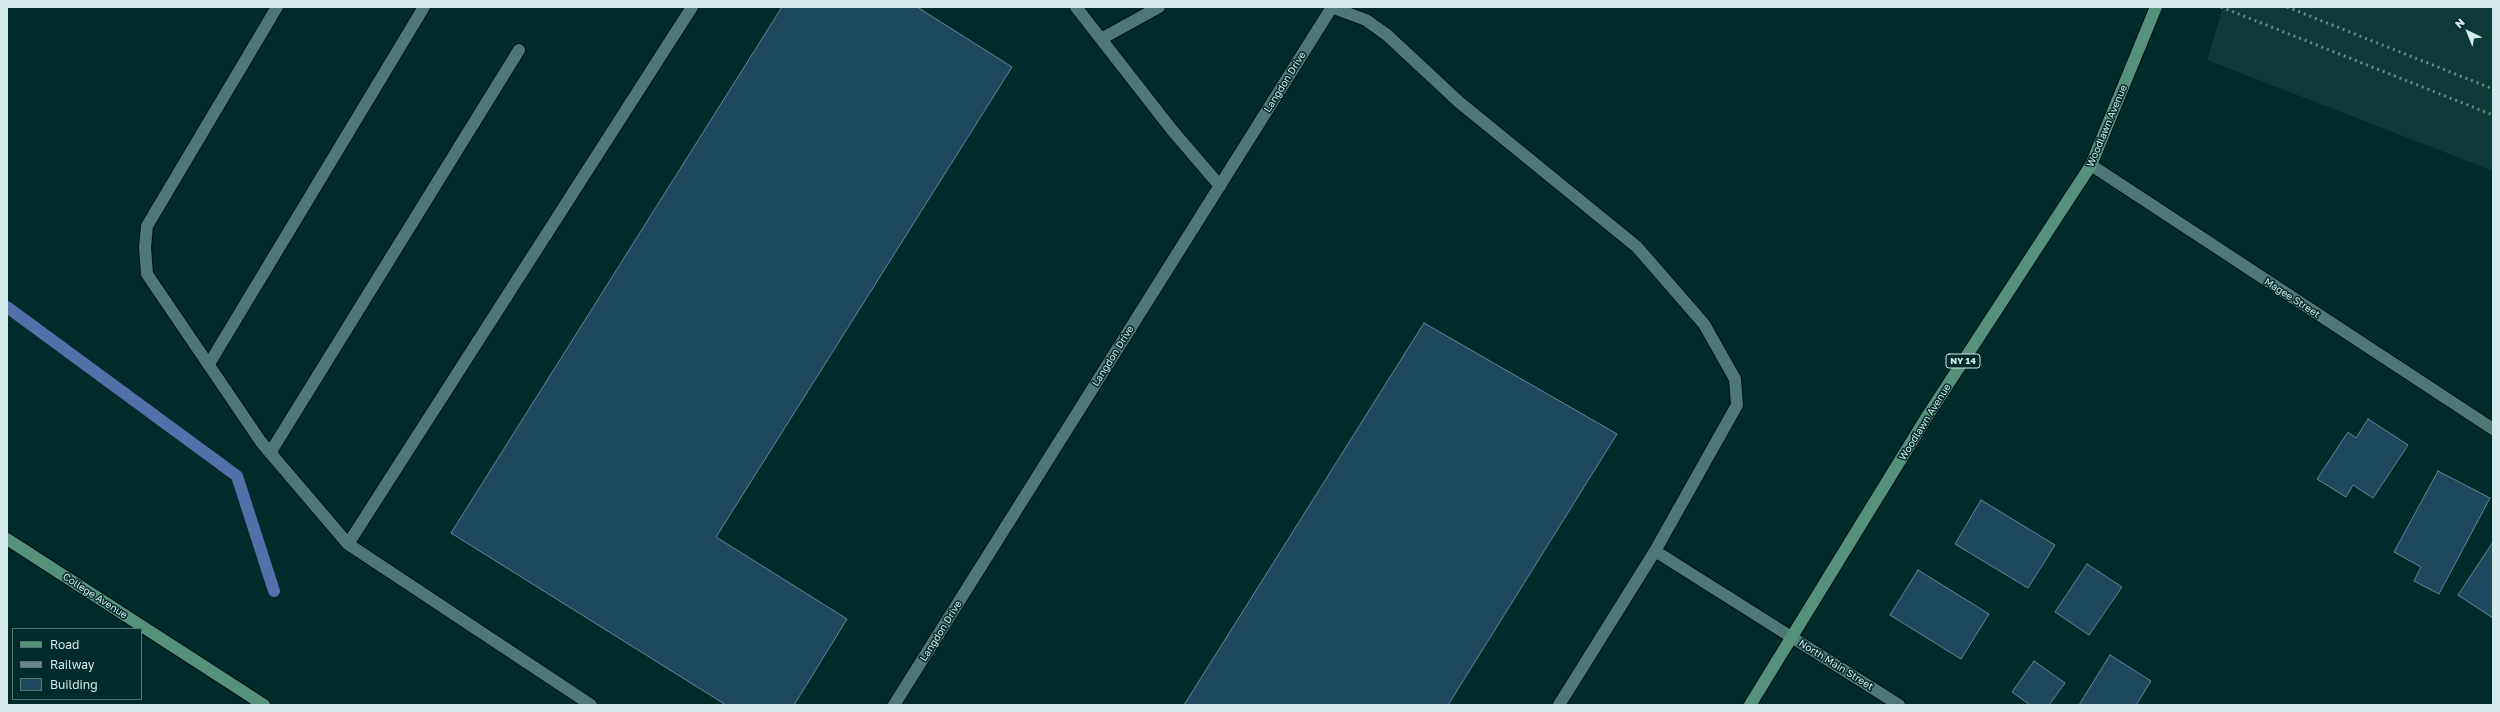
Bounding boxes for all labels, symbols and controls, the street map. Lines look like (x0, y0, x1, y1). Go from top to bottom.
north arrow (2448, 12, 2488, 52)
text: N (2452, 15, 2467, 30)
street label: Langdon Drive (1262, 49, 1308, 115)
street label: Woodlawn Avenue (2084, 83, 2130, 169)
street label: Magee Street (2262, 276, 2322, 320)
street label: Langdon Drive (1090, 323, 1136, 389)
road number: NY 14 (1946, 354, 1980, 368)
street label: Woodlawn Avenue (1897, 381, 1953, 463)
street label: College Avenue (60, 571, 130, 621)
street label: Langdon Drive (918, 598, 964, 664)
legend (12, 628, 142, 700)
text: Road (50, 637, 79, 652)
street label: North Main Street (1797, 637, 1875, 693)
text: Railway (50, 657, 95, 672)
text: Building (50, 677, 98, 692)

